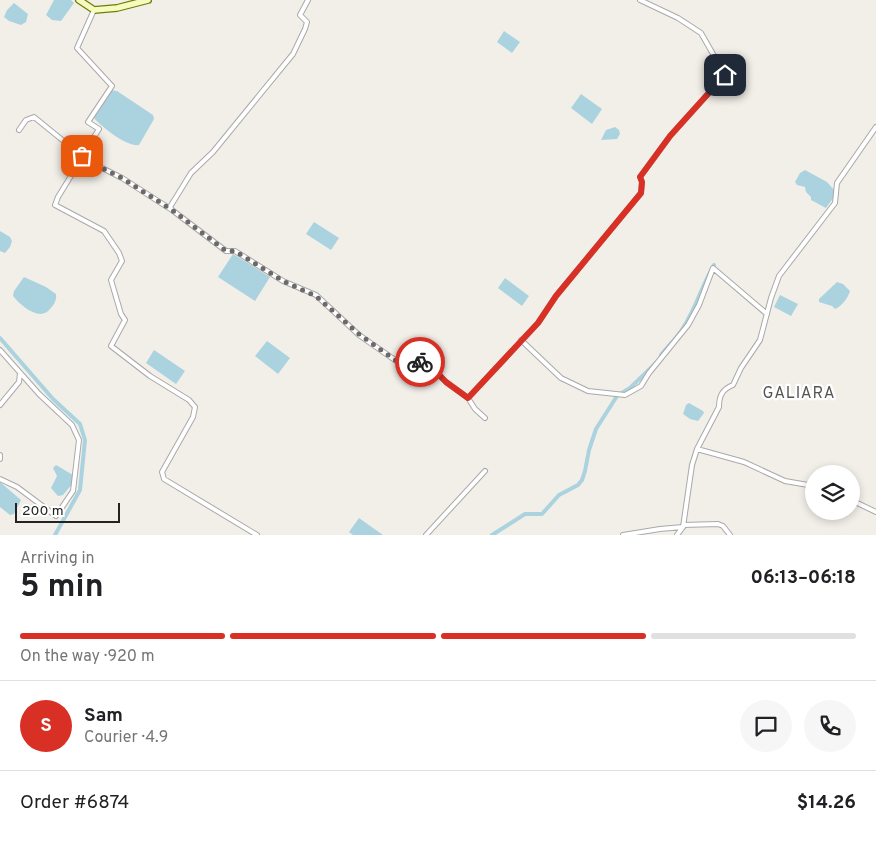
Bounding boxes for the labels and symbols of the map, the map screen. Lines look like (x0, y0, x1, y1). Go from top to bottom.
pin (704, 54, 746, 96)
pin (61, 135, 103, 177)
courier (395, 337, 445, 387)
district label: GALIARA (762, 384, 836, 404)
scale bar (15, 500, 120, 523)

